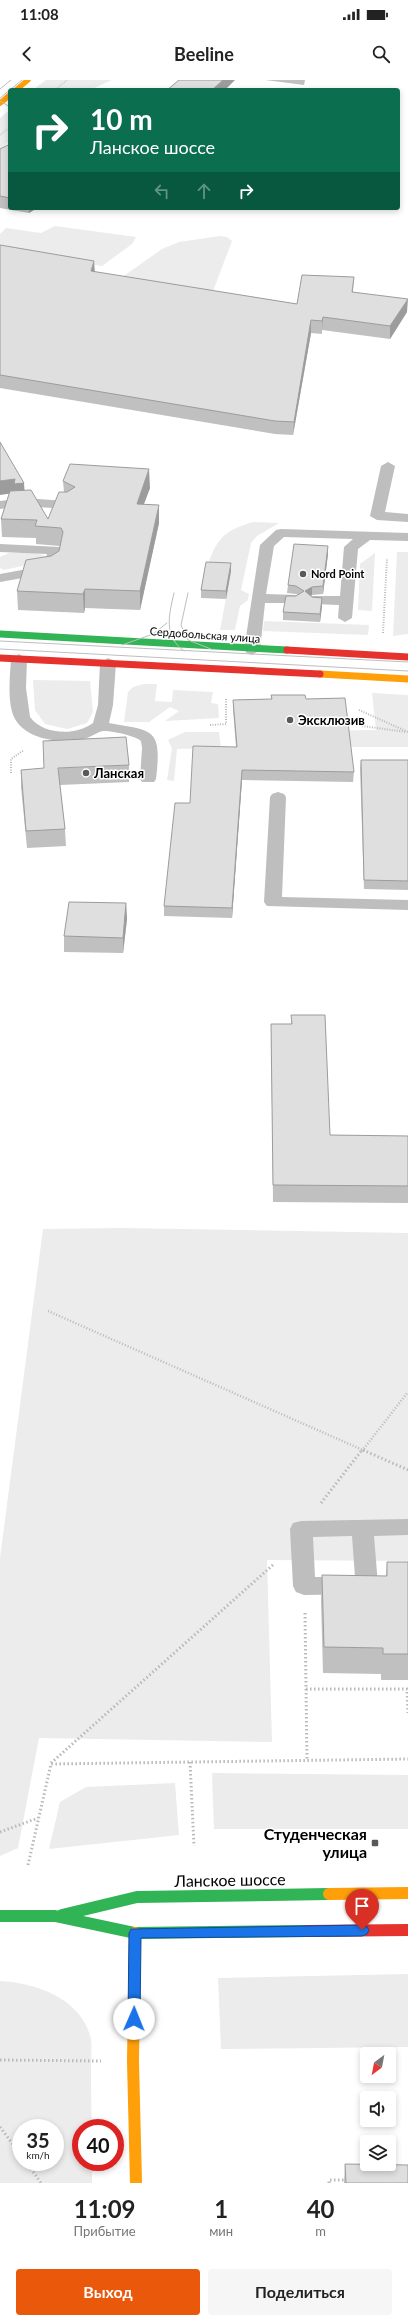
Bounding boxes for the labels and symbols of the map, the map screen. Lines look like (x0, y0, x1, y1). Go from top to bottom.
place label: Nord Point (311, 567, 365, 580)
marker: Nord Point (298, 569, 308, 579)
street label: Сердобольская улица (149, 624, 261, 645)
place label: Эксклюзив (298, 712, 365, 728)
marker: Эксклюзив (285, 715, 295, 725)
place label: Ланская (93, 765, 144, 781)
marker: Ланская (81, 768, 91, 778)
place label: Студенческая улица (264, 1824, 367, 1861)
marker: Студенческая улица (370, 1838, 380, 1848)
street label: Ланское шоссе (173, 1869, 286, 1890)
pin (345, 1889, 379, 1930)
position arrow (113, 1998, 155, 2040)
north arrow (360, 2047, 396, 2083)
speed limit sign: 40 (72, 2119, 124, 2171)

